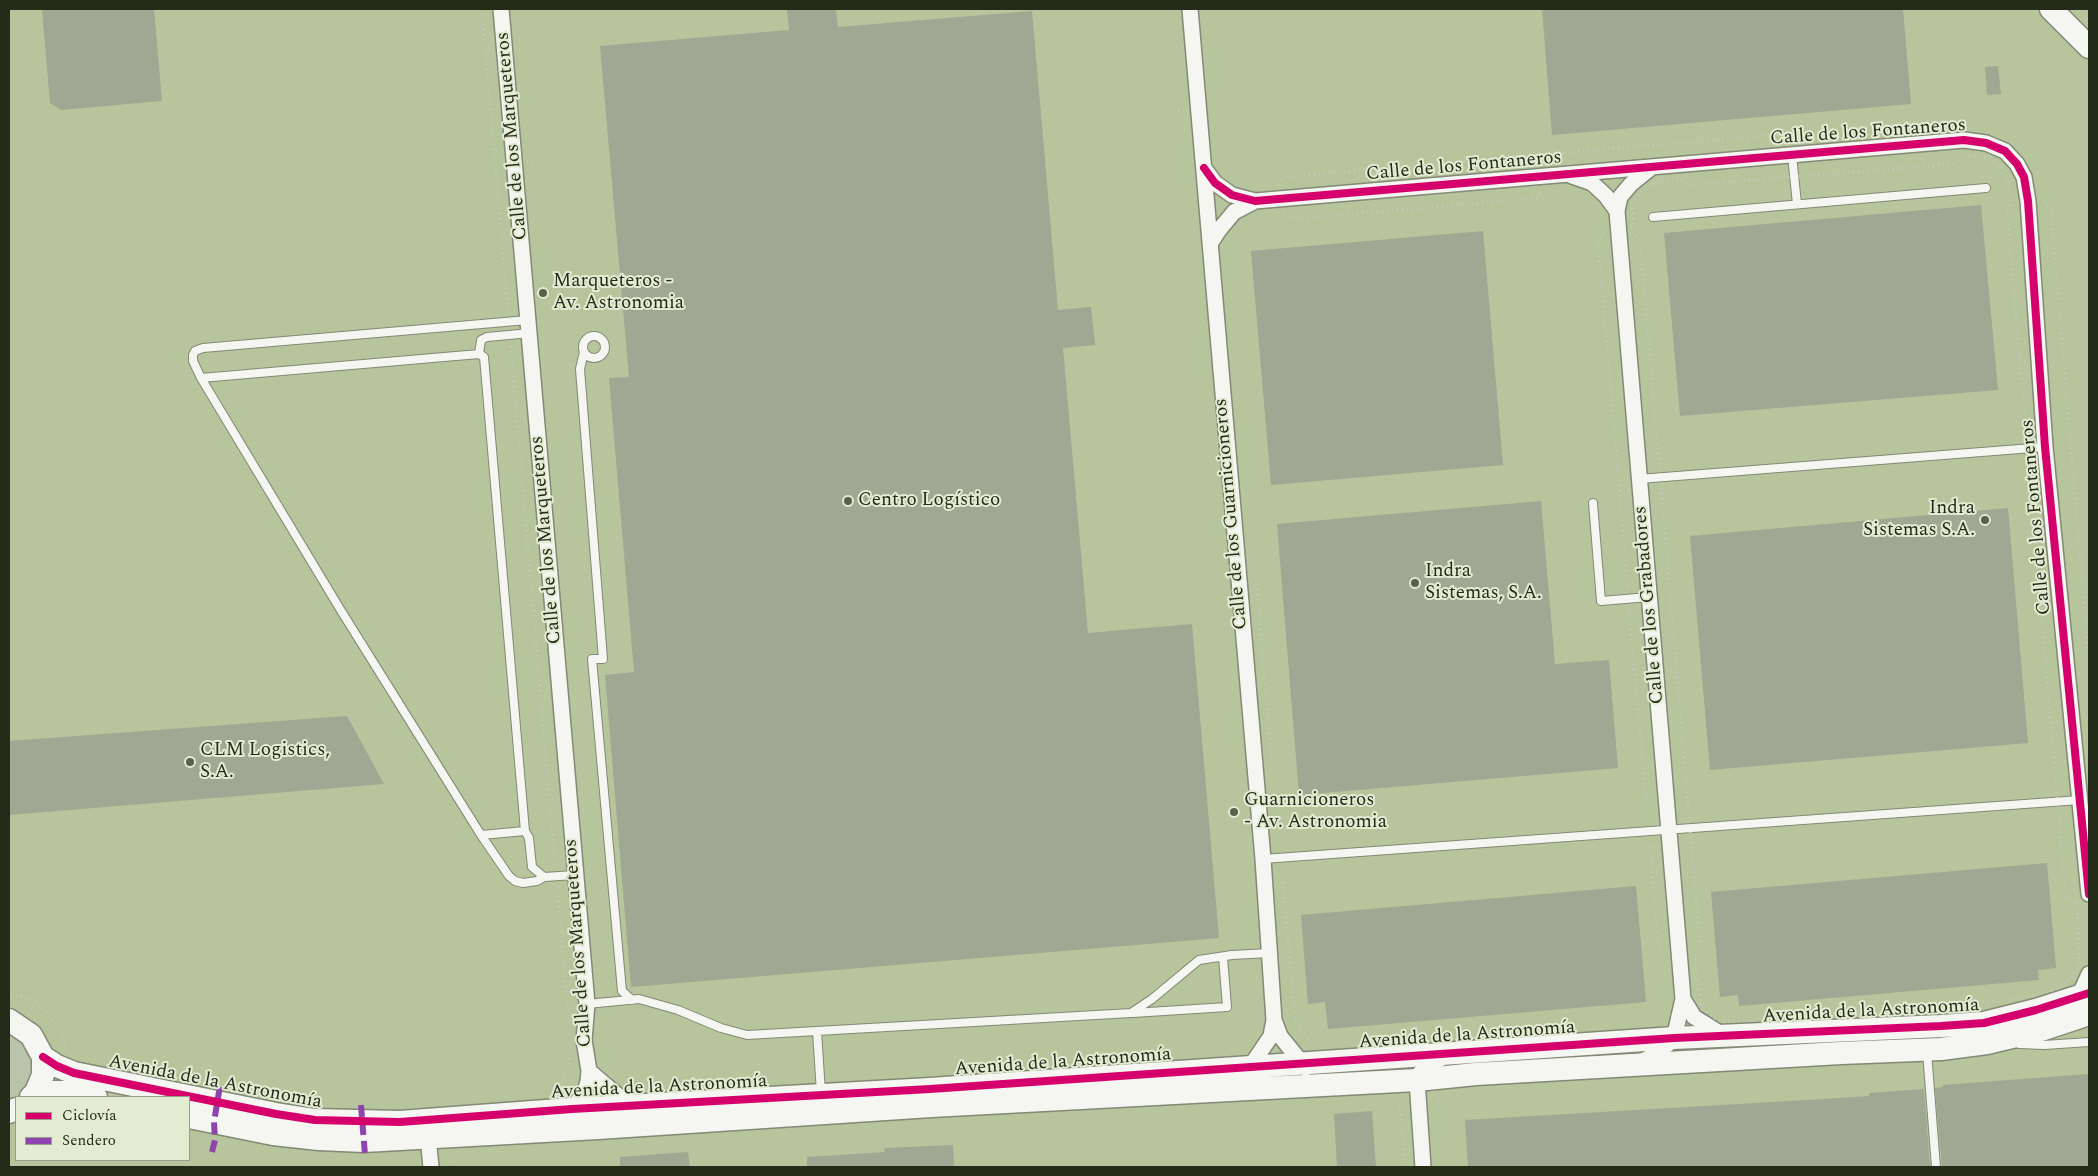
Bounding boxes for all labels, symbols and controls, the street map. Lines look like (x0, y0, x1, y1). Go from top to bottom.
street label: Calle de los Marqueteros (493, 31, 533, 241)
street label: Calle de los Fontaneros (1769, 115, 1967, 151)
street label: Calle de los Fontaneros (1365, 147, 1563, 187)
place label: Marqueteros - Av. Astronomia (553, 271, 684, 315)
marker: Marqueteros - Av. Astronomia (537, 287, 549, 299)
street label: Calle de los Guarnicioneros (1211, 397, 1253, 631)
street label: Calle de los Fontaneros (2017, 418, 2057, 616)
street label: Calle de los Marqueteros (527, 435, 567, 645)
place label: Centro Logístico (858, 490, 1000, 512)
marker: Centro Logístico (842, 495, 854, 507)
place label: Indra Sistemas S.A. (1863, 498, 1975, 542)
street label: Calle de los Grabadores (1630, 505, 1670, 705)
marker: Indra Sistemas S.A. (1979, 514, 1991, 526)
place label: Indra Sistemas, S.A. (1425, 561, 1542, 605)
marker: Indra Sistemas, S.A. (1409, 577, 1421, 589)
place label: CLM Logistics, S.A. (200, 740, 330, 784)
marker: CLM Logistics, S.A. (184, 756, 196, 768)
place label: Guarnicioneros - Av. Astronomia (1244, 790, 1387, 834)
marker: Guarnicioneros - Av. Astronomia (1228, 806, 1240, 818)
street label: Calle de los Marqueteros (560, 838, 598, 1048)
street label: Avenida de la Astronomía (1762, 995, 1980, 1029)
street label: Avenida de la Astronomía (1358, 1017, 1576, 1055)
street label: Avenida de la Astronomía (954, 1044, 1172, 1082)
street label: Avenida de la Astronomía (106, 1051, 324, 1115)
street label: Avenida de la Astronomía (550, 1071, 768, 1105)
legend (15, 1096, 190, 1161)
text: Ciclovía (62, 1104, 117, 1127)
text: Sendero (62, 1129, 116, 1152)

